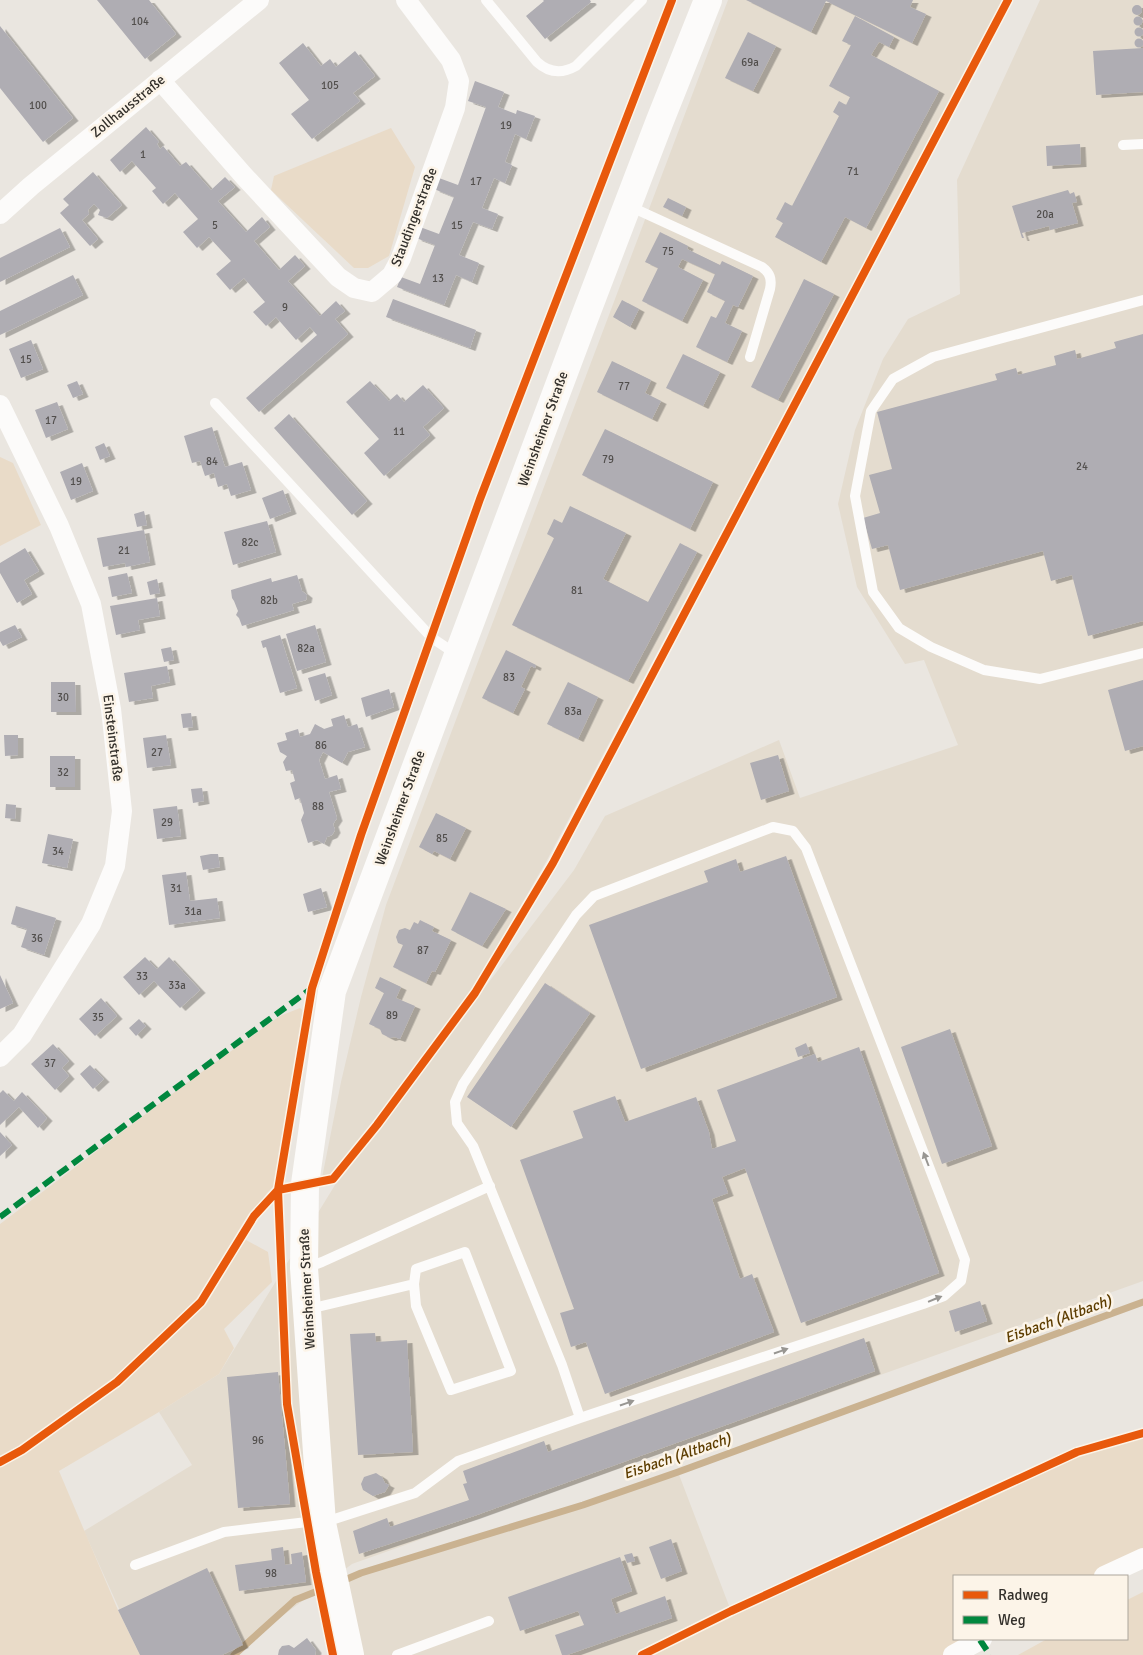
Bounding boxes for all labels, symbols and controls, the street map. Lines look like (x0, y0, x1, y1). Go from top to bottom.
house number: 104 (131, 15, 149, 28)
house number: 69a (741, 56, 759, 69)
street label: Zollhausstraße (88, 71, 168, 141)
house number: 105 (321, 79, 339, 92)
house number: 100 (29, 99, 47, 112)
house number: 19 (500, 119, 512, 132)
house number: 1 (140, 148, 146, 161)
street label: Staudingerstraße (387, 165, 441, 269)
house number: 71 (847, 165, 859, 178)
house number: 17 (470, 175, 482, 188)
house number: 20a (1036, 208, 1054, 221)
house number: 5 (212, 219, 218, 232)
house number: 15 (451, 219, 463, 232)
house number: 75 (662, 245, 674, 258)
house number: 13 (432, 272, 444, 285)
house number: 9 (282, 301, 288, 314)
house number: 15 (20, 353, 32, 366)
street label: Weinsheimer Straße (514, 369, 572, 489)
house number: 77 (618, 380, 630, 393)
house number: 17 (45, 414, 57, 427)
house number: 11 (393, 425, 405, 438)
house number: 79 (602, 453, 614, 466)
house number: 84 (206, 455, 218, 468)
house number: 24 (1076, 460, 1088, 473)
house number: 19 (70, 475, 82, 488)
house number: 82c (241, 536, 259, 549)
house number: 21 (118, 544, 130, 557)
house number: 81 (571, 584, 583, 597)
house number: 82b (260, 594, 278, 607)
house number: 82a (297, 642, 315, 655)
house number: 83 (503, 671, 515, 684)
house number: 30 (57, 691, 69, 704)
street label: Einsteinstraße (99, 693, 127, 783)
house number: 83a (564, 705, 582, 718)
house number: 86 (315, 739, 327, 752)
house number: 27 (151, 746, 163, 759)
street label: Weinsheimer Straße (371, 748, 429, 868)
house number: 32 (57, 766, 69, 779)
house number: 88 (312, 800, 324, 813)
house number: 29 (161, 816, 173, 829)
house number: 85 (436, 832, 448, 845)
house number: 34 (52, 845, 64, 858)
house number: 31 (170, 882, 182, 895)
house number: 31a (184, 905, 202, 918)
house number: 36 (31, 932, 43, 945)
house number: 87 (417, 944, 429, 957)
house number: 33 (136, 970, 148, 983)
house number: 33a (168, 979, 186, 992)
house number: 89 (386, 1009, 398, 1022)
house number: 35 (92, 1011, 104, 1024)
house number: 37 (44, 1057, 56, 1070)
one-way arrow (922, 1151, 930, 1166)
street label: Weinsheimer Straße (295, 1228, 319, 1350)
water label: Eisbach (Altbach) (1002, 1291, 1115, 1347)
one-way arrow (928, 1295, 942, 1303)
one-way arrow (773, 1347, 788, 1354)
one-way arrow (620, 1399, 635, 1407)
water label: Eisbach (Altbach) (621, 1429, 734, 1483)
house number: 96 (252, 1434, 264, 1447)
house number: 98 (265, 1567, 277, 1580)
legend (953, 1575, 1128, 1640)
text: Radweg (998, 1586, 1049, 1604)
text: Weg (998, 1611, 1026, 1629)

